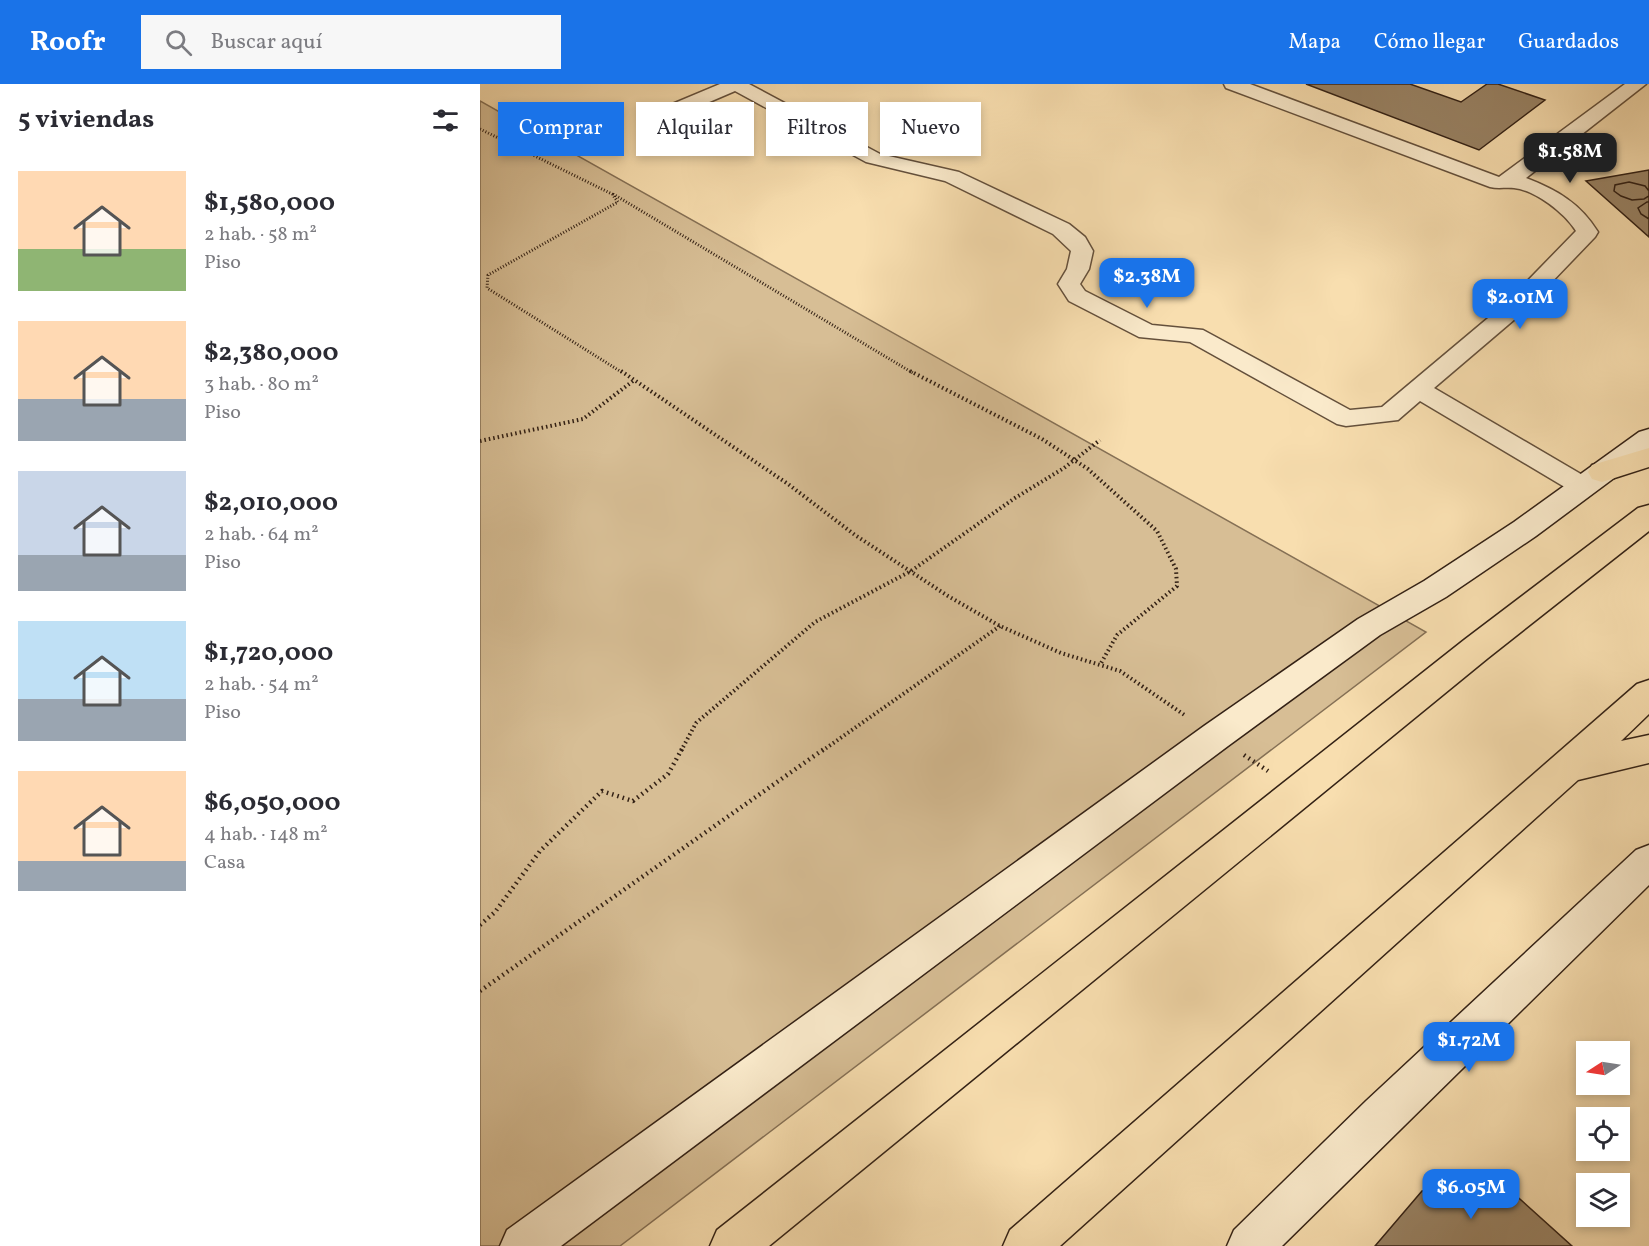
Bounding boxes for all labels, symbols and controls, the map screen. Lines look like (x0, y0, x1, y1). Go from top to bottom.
search box (141, 15, 561, 69)
text: Roofr (30, 23, 105, 62)
icon: search (162, 26, 195, 59)
text: Buscar aquí (210, 27, 322, 58)
text: Mapa (1288, 28, 1341, 57)
text: Cómo llegar (1374, 28, 1485, 57)
text: Guardados (1518, 28, 1619, 57)
text: 5 viviendas (18, 102, 154, 138)
chip: Comprar (498, 102, 624, 156)
chip: Alquilar (636, 102, 754, 156)
chip: Filtros (766, 102, 868, 156)
chip: Nuevo (880, 102, 981, 156)
icon: filters (429, 104, 462, 137)
pin: $1.58M (1521, 133, 1619, 184)
text: $1.58M (1538, 138, 1602, 166)
text: $1,580,000 (204, 185, 335, 221)
icon: home (66, 195, 138, 267)
text: 2 hab. · 58 m² (204, 221, 317, 249)
text: Piso (204, 249, 241, 277)
pin: $2.38M (1098, 258, 1196, 309)
text: $2.38M (1113, 263, 1181, 291)
pin: $2.01M (1471, 279, 1569, 330)
text: $2.01M (1487, 284, 1553, 312)
text: $2,380,000 (204, 335, 339, 371)
icon: home (66, 345, 138, 417)
text: 3 hab. · 80 m² (204, 371, 319, 399)
text: Piso (204, 399, 241, 427)
text: $2,010,000 (204, 485, 338, 521)
icon: home (66, 495, 138, 567)
text: 2 hab. · 64 m² (204, 521, 319, 549)
text: Piso (204, 549, 241, 577)
text: $1,720,000 (204, 635, 333, 671)
icon: home (66, 645, 138, 717)
text: 2 hab. · 54 m² (204, 671, 319, 699)
text: Piso (204, 699, 241, 727)
text: $6,050,000 (204, 785, 341, 821)
icon: home (66, 795, 138, 867)
text: 4 hab. · 148 m² (204, 821, 328, 849)
text: Casa (204, 849, 246, 877)
pin: $1.72M (1420, 1022, 1518, 1073)
text: $1.72M (1437, 1027, 1501, 1055)
north arrow (1576, 1041, 1630, 1095)
map controls (1576, 1041, 1630, 1227)
button: locate (1576, 1107, 1630, 1161)
pin: $6.05M (1422, 1169, 1520, 1220)
button: layers (1576, 1173, 1630, 1227)
text: $6.05M (1437, 1174, 1506, 1202)

